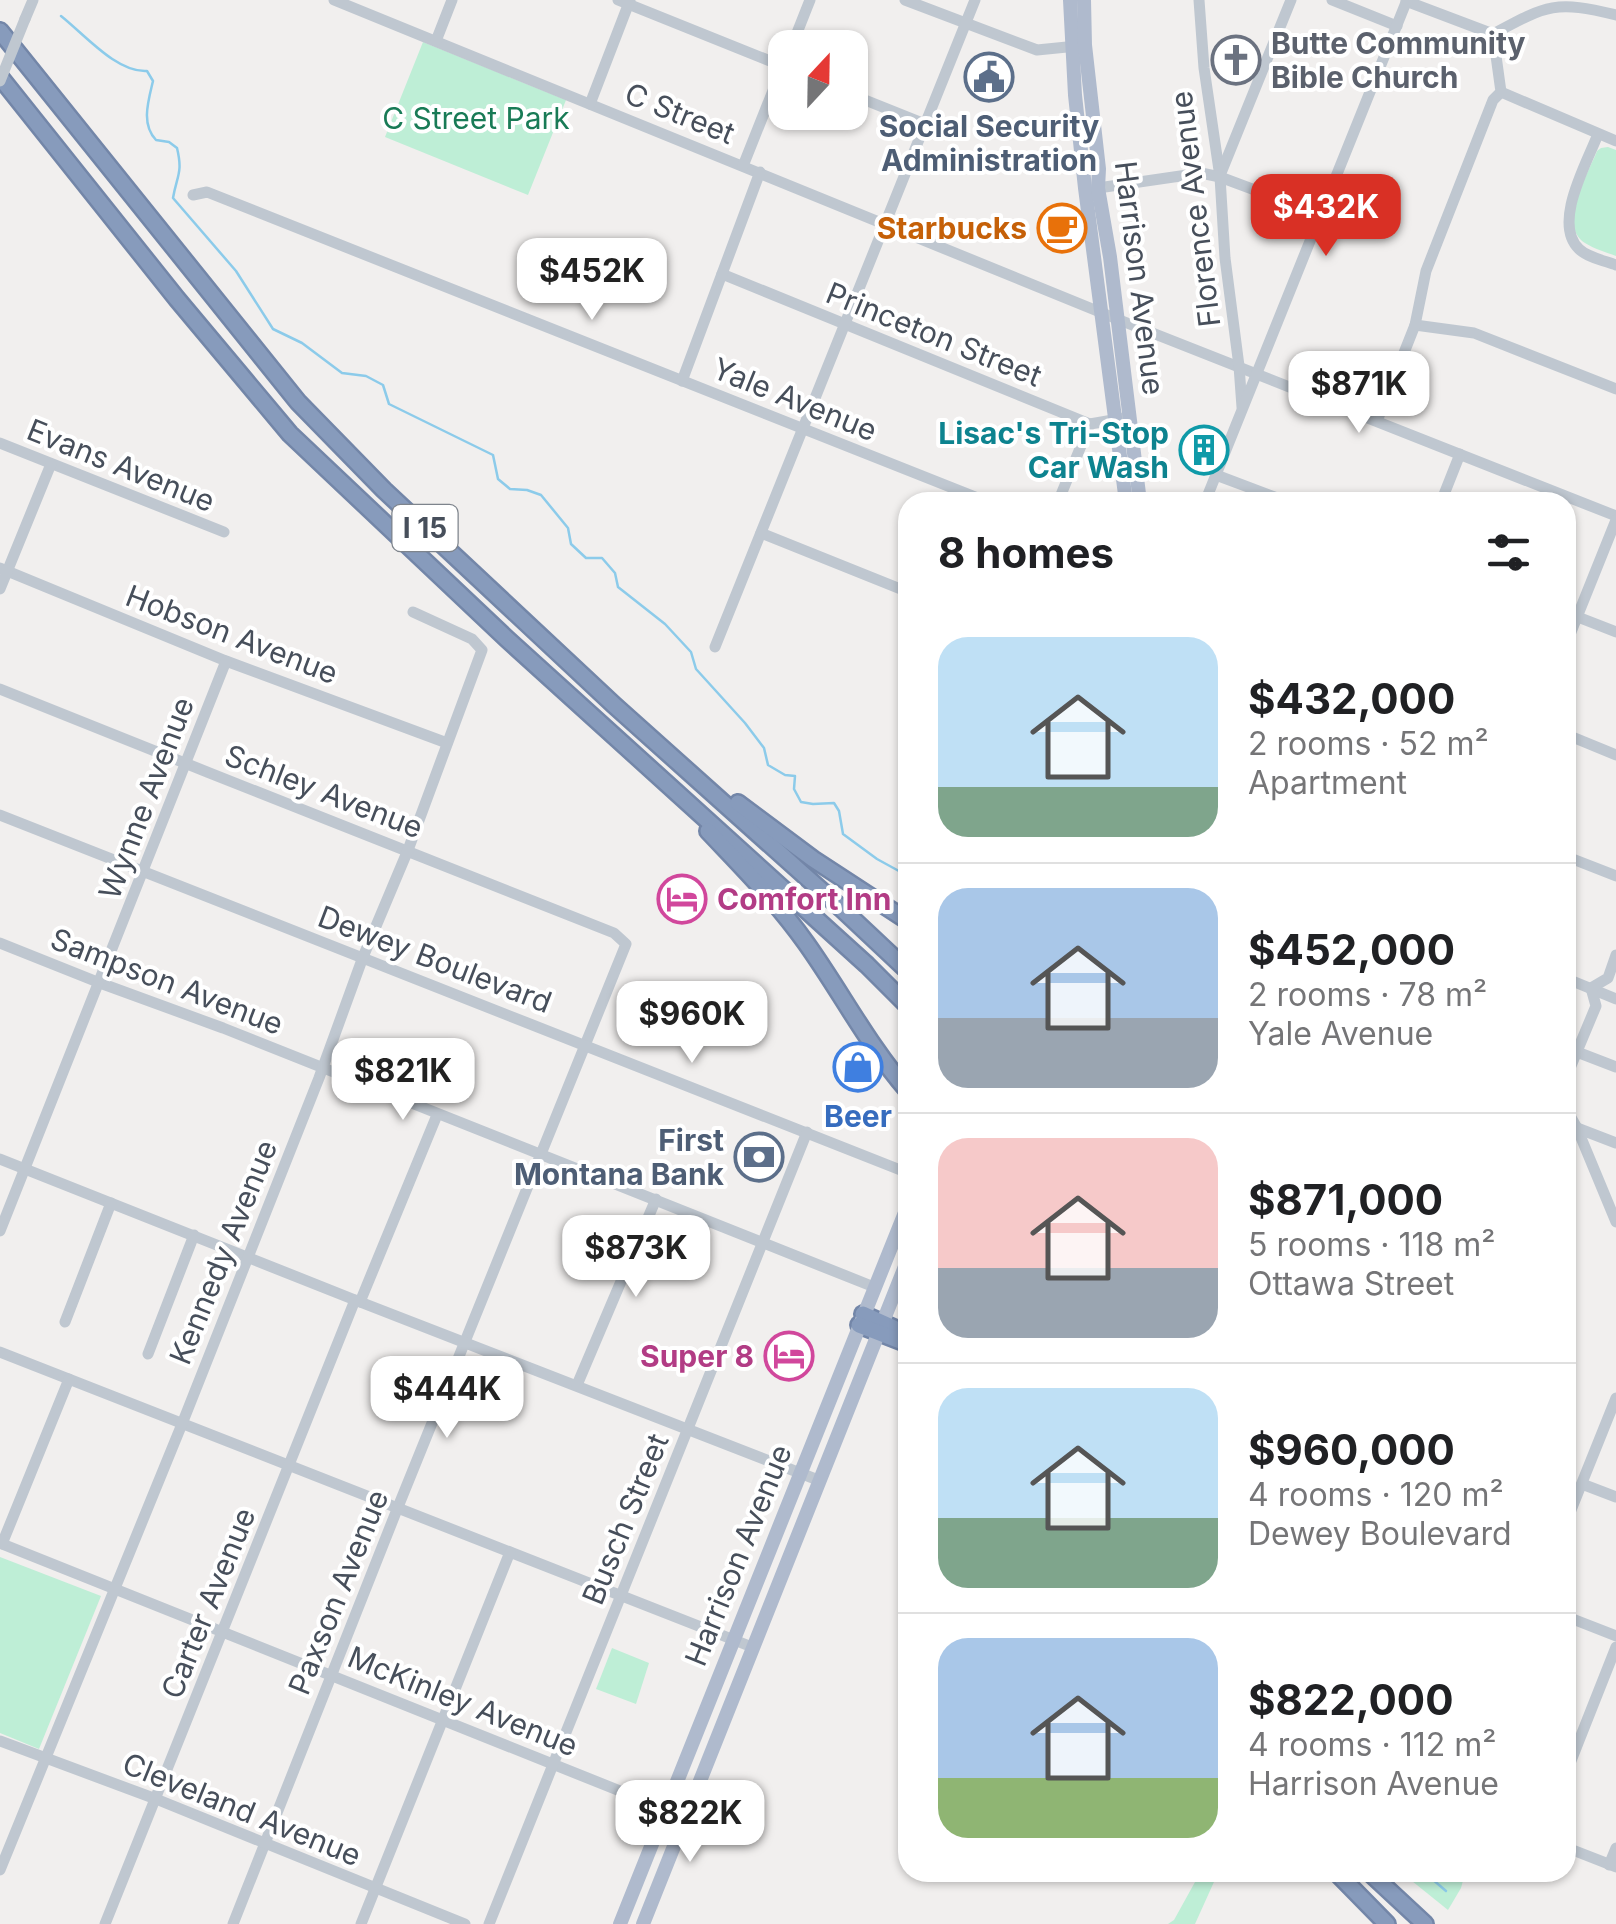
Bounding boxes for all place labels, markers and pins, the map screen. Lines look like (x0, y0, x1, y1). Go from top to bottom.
place label: Butte Community Bible Church (1271, 25, 1526, 95)
church icon: Butte Community Bible Church (1210, 34, 1262, 86)
public building icon: Social Security Administration (963, 51, 1015, 103)
place label: Social Security Administration (879, 108, 1099, 178)
pin: $432K (1256, 174, 1396, 259)
cafe icon: Starbucks (1036, 202, 1088, 254)
place label: Starbucks (877, 210, 1027, 246)
pin: $452K (522, 238, 662, 323)
pin: $871K (1289, 351, 1429, 436)
place label: Lisac's Tri-Stop Car Wash (938, 415, 1169, 485)
building icon: Lisac's Tri-Stop Car Wash (1178, 424, 1230, 476)
hotel icon: Comfort Inn (656, 873, 708, 925)
place label: Comfort Inn (717, 881, 891, 917)
pin: $960K (622, 981, 762, 1066)
pin: $821K (333, 1038, 473, 1123)
shop icon: Beer (832, 1041, 884, 1093)
place label: Beer (824, 1098, 892, 1134)
place label: First Montana Bank (514, 1122, 725, 1192)
bank icon: First Montana Bank (733, 1131, 785, 1183)
pin: $873K (566, 1215, 706, 1300)
hotel icon: Super 8 (763, 1330, 815, 1382)
place label: Super 8 (640, 1338, 754, 1374)
pin: $444K (377, 1356, 517, 1441)
pin: $822K (620, 1780, 760, 1865)

